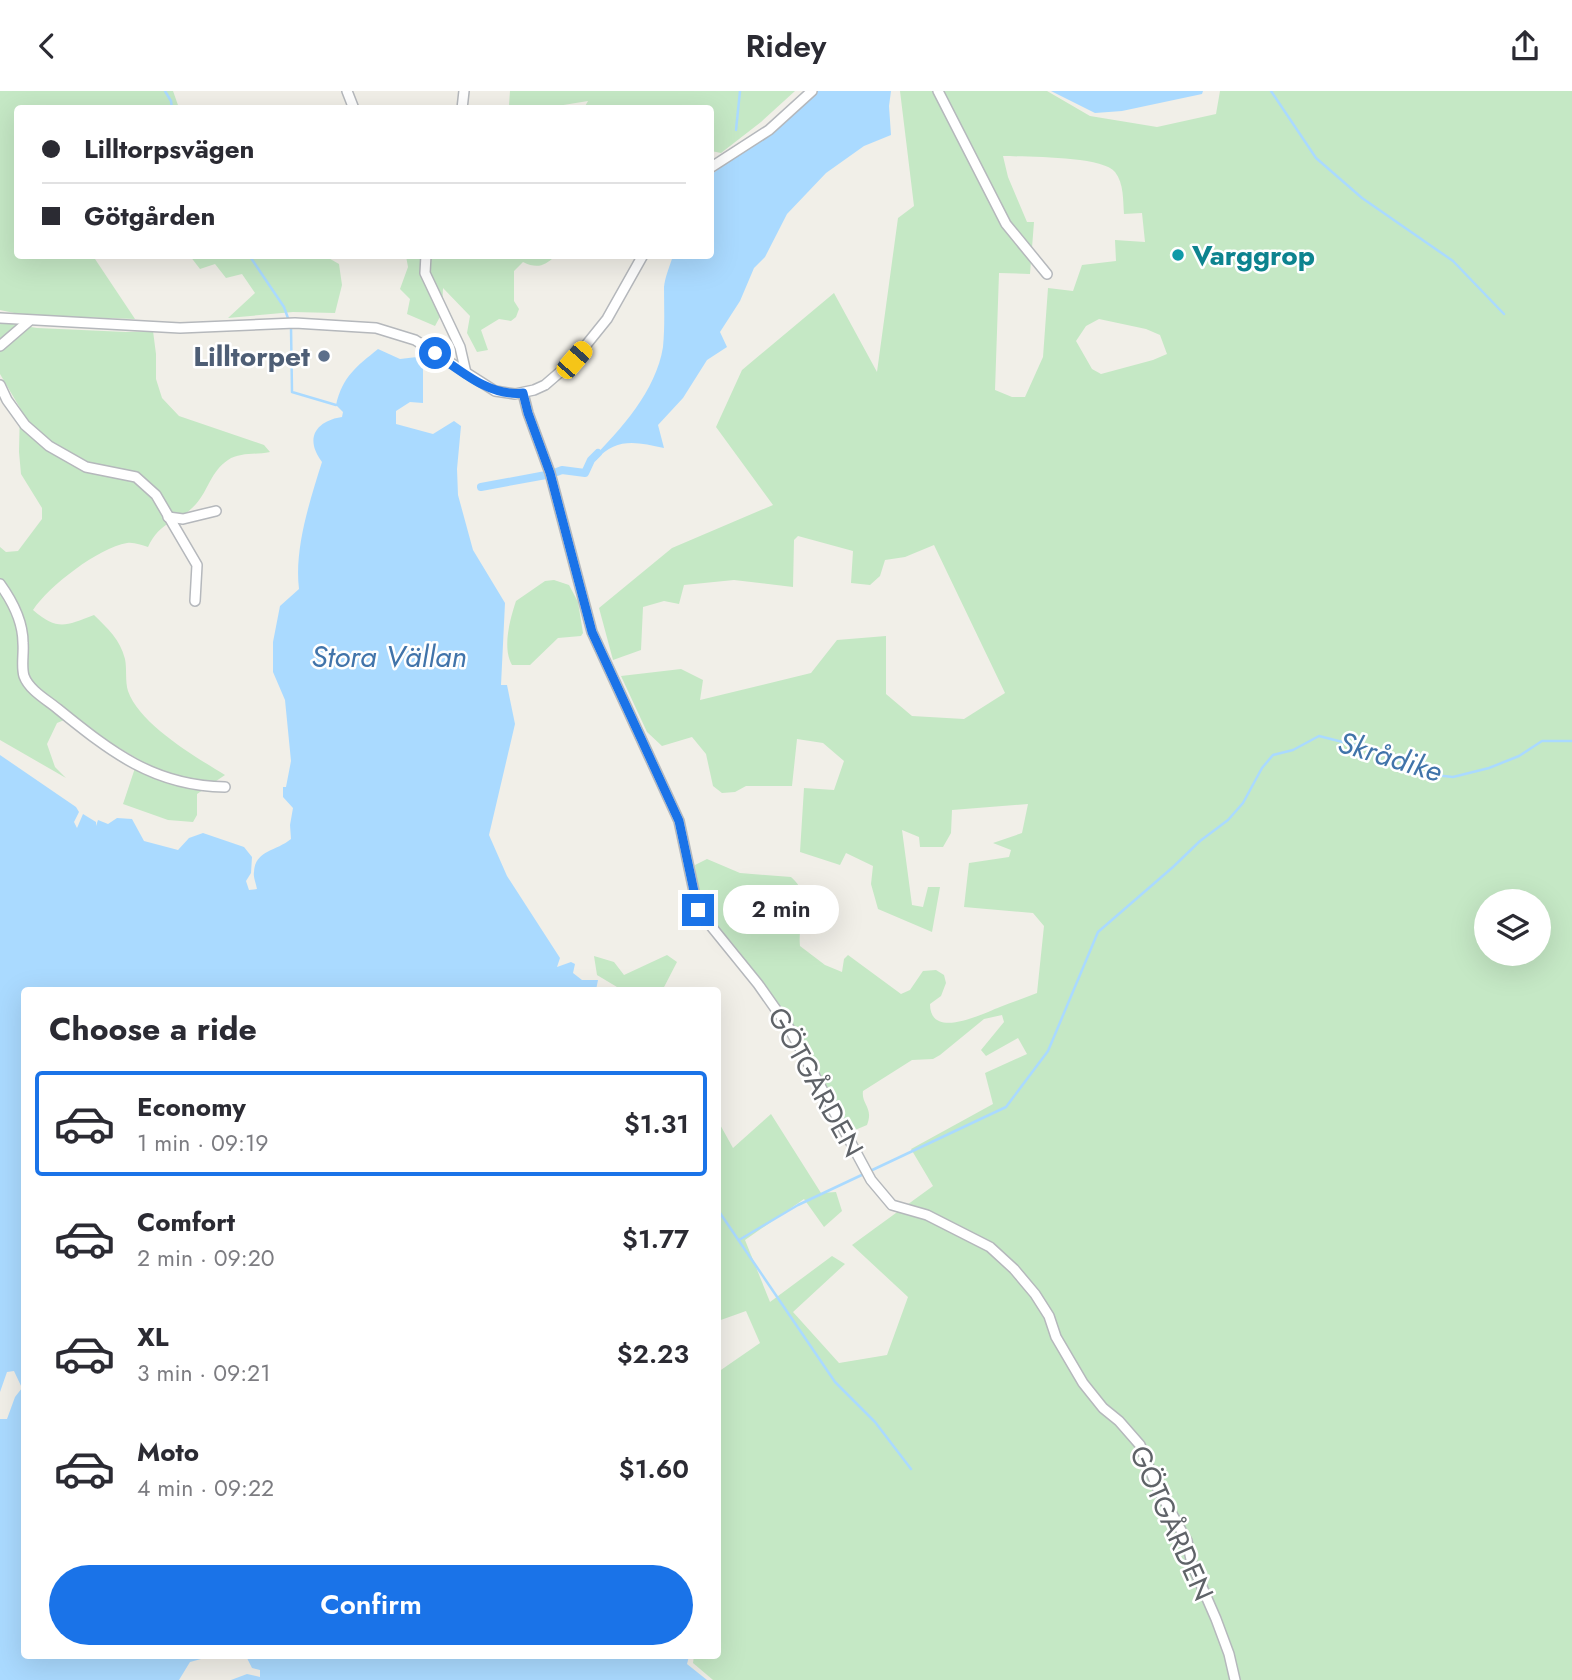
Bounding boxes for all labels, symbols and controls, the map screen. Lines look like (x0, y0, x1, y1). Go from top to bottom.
text: Ridey (746, 23, 826, 69)
icon: back (28, 27, 66, 65)
icon: share (1506, 27, 1544, 65)
text: Lilltorpsvägen (84, 130, 255, 168)
text: Götgården (84, 197, 215, 235)
place label: Varggrop (1191, 235, 1315, 276)
marker: Varggrop (1170, 247, 1186, 263)
place label: Lilltorpet (193, 336, 310, 377)
route start (419, 337, 451, 369)
car (553, 337, 596, 383)
marker: Lilltorpet (316, 348, 332, 364)
water label: Stora Vällan (311, 635, 467, 678)
water label: Skrådike (1333, 720, 1448, 793)
callout: 2 min (722, 885, 838, 935)
map controls (1474, 889, 1551, 966)
button: layers (1474, 889, 1551, 966)
text: 2 min (751, 892, 811, 926)
route end (682, 894, 714, 926)
street label: GÖTGÅRDEN (757, 1000, 874, 1165)
text: Choose a ride (49, 1006, 257, 1052)
text: Economy (137, 1088, 246, 1126)
icon: car (53, 1092, 116, 1155)
text: $1.31 (624, 1105, 689, 1143)
text: 1 min · 09:19 (137, 1126, 269, 1160)
text: Comfort (137, 1203, 235, 1241)
icon: car (53, 1207, 116, 1270)
text: $1.77 (622, 1220, 689, 1258)
text: 2 min · 09:20 (137, 1241, 275, 1275)
text: XL (137, 1318, 169, 1356)
icon: car (53, 1322, 116, 1385)
text: $2.23 (617, 1335, 689, 1373)
text: 3 min · 09:21 (137, 1356, 271, 1390)
text: Moto (137, 1433, 199, 1471)
icon: car (53, 1437, 116, 1500)
street label: GÖTGÅRDEN (1119, 1439, 1224, 1607)
text: $1.60 (619, 1450, 689, 1488)
text: 4 min · 09:22 (137, 1471, 274, 1505)
button: Confirm (49, 1565, 693, 1645)

